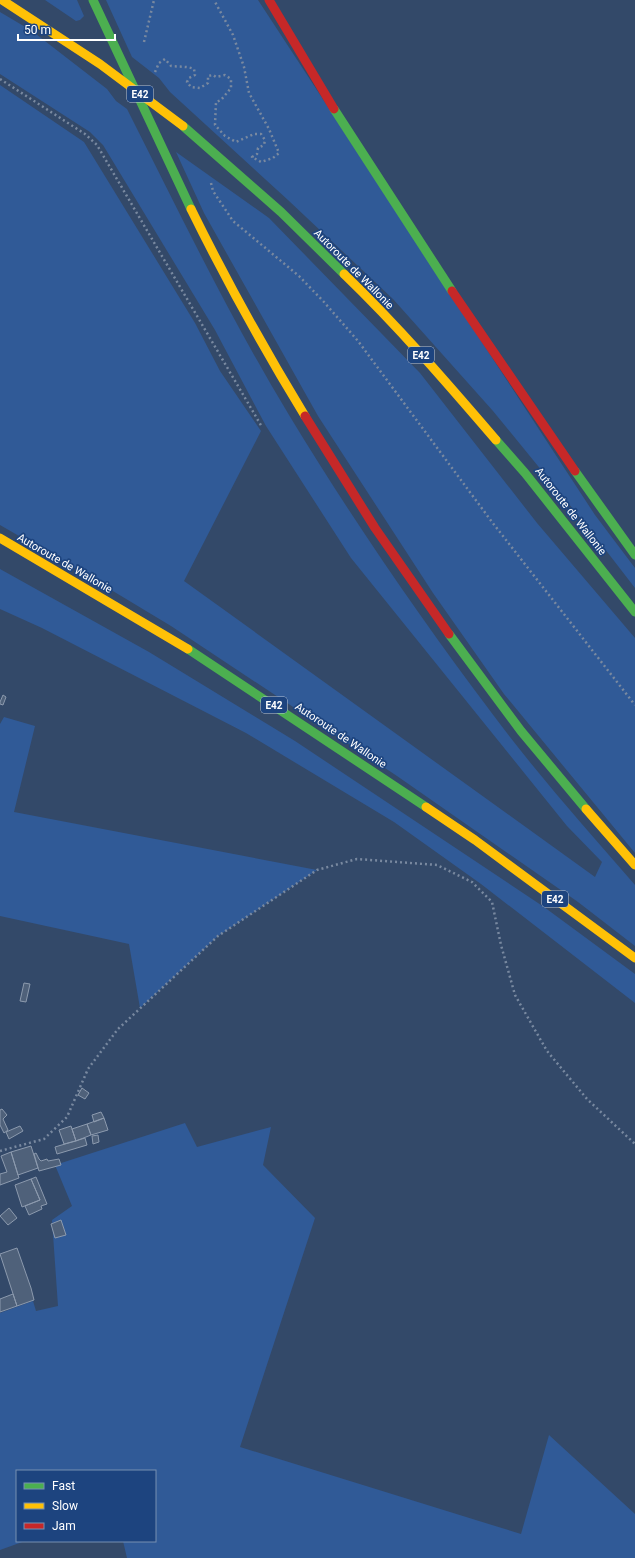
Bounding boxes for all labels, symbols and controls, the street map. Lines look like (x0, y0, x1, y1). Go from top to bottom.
scale bar (18, 16, 115, 42)
text: 50 m (24, 23, 51, 37)
road number: E42 (127, 86, 153, 102)
street label: Autoroute de Wallonie (311, 227, 396, 312)
road number: E42 (408, 347, 434, 363)
street label: Autoroute de Wallonie (532, 465, 609, 558)
street label: Autoroute de Wallonie (15, 531, 115, 596)
road number: E42 (261, 697, 287, 713)
street label: Autoroute de Wallonie (292, 700, 389, 771)
road number: E42 (542, 891, 568, 907)
legend (16, 1470, 156, 1542)
text: Fast (52, 1479, 75, 1493)
text: Slow (52, 1499, 78, 1513)
text: Jam (52, 1519, 76, 1533)

